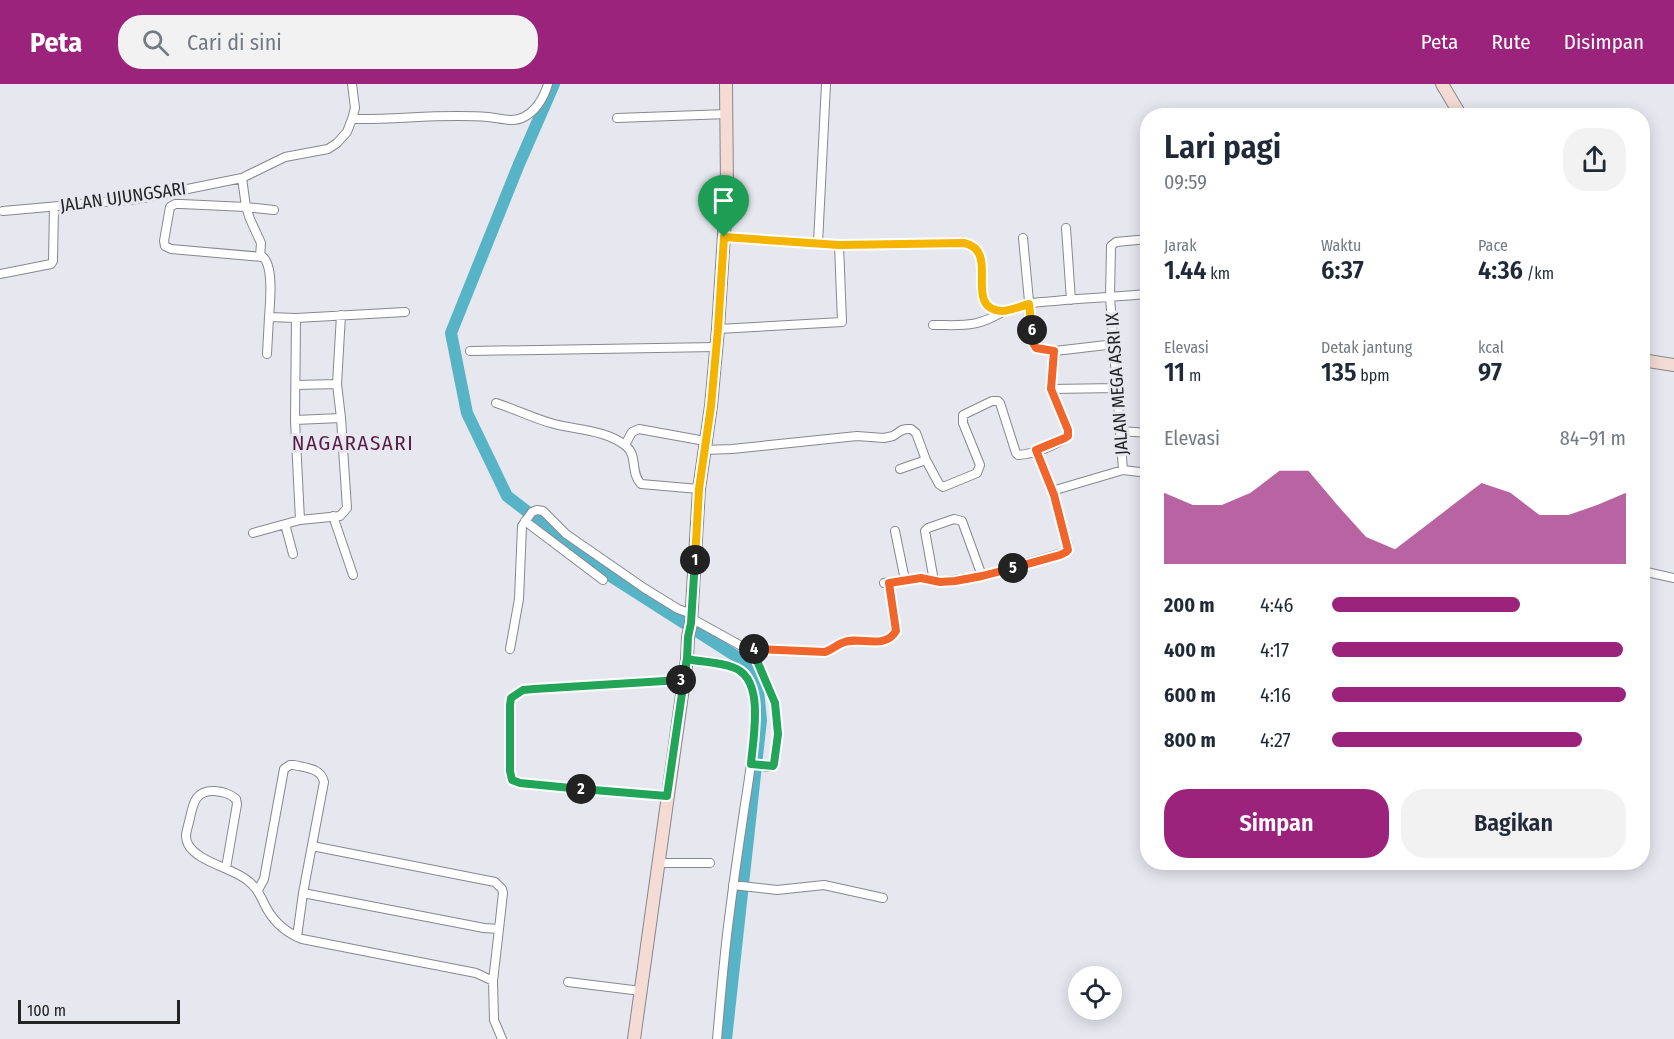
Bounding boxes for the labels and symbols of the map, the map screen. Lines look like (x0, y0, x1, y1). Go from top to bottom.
pin (698, 175, 749, 237)
street label: JALAN UJUNGSARI (59, 177, 187, 217)
street label: JALAN MEGA ASRI IX (1101, 312, 1133, 456)
pin: 6 (1017, 315, 1047, 345)
district label: NAGARASARI (292, 430, 414, 456)
pin: 1 (680, 545, 710, 575)
pin: 5 (998, 553, 1028, 583)
pin: 4 (739, 634, 769, 664)
pin: 3 (666, 665, 696, 695)
pin: 2 (566, 774, 596, 804)
scale bar (18, 997, 180, 1024)

